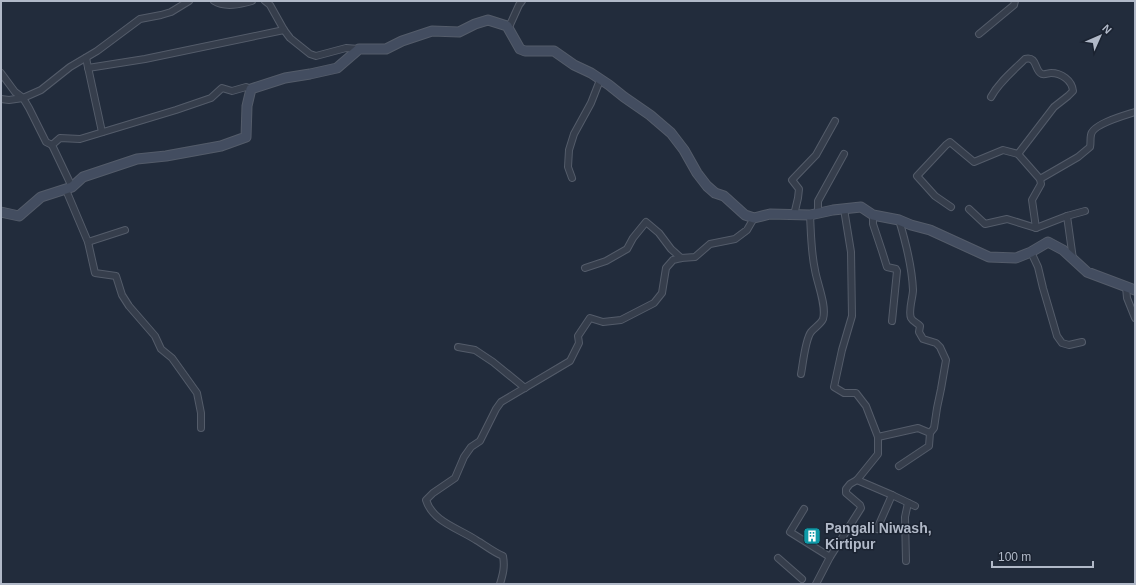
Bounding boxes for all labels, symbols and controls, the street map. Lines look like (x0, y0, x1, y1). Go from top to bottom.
north arrow (1080, 16, 1120, 56)
text: N (1100, 22, 1114, 36)
place label: Pangali Niwash, Kirtipur (825, 520, 932, 552)
building icon: Pangali Niwash, Kirtipur (802, 526, 822, 546)
scale bar (992, 543, 1093, 569)
text: 100 m (998, 550, 1031, 564)

